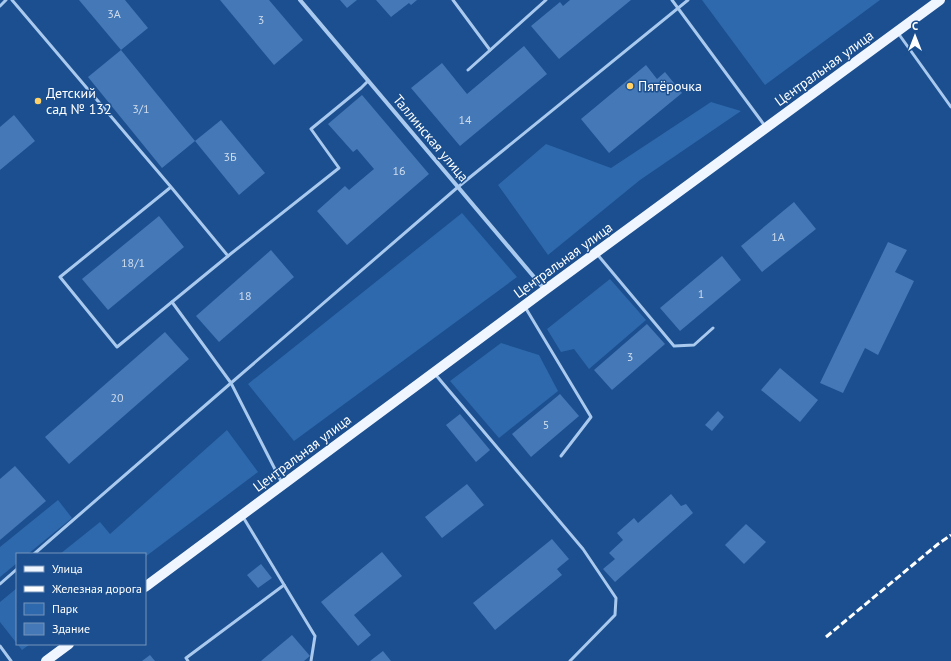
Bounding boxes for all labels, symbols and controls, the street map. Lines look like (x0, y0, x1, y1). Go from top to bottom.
house number: 3А (107, 6, 121, 21)
house number: 3 (258, 12, 264, 27)
north arrow (895, 16, 935, 56)
text: С (912, 19, 918, 33)
street label: Центральная улица (771, 26, 877, 110)
place label: Пятёрочка (638, 77, 702, 95)
marker: Пятёрочка (625, 81, 635, 91)
place label: Детский сад № 132 (46, 84, 112, 118)
street label: Таллинская улица (389, 91, 473, 185)
marker: Детский сад № 132 (33, 96, 43, 106)
house number: 3/1 (132, 101, 150, 116)
house number: 14 (458, 112, 472, 127)
house number: 3Б (223, 149, 237, 164)
house number: 16 (392, 163, 406, 178)
street label: Центральная улица (510, 218, 616, 302)
house number: 1А (771, 229, 785, 244)
house number: 18/1 (121, 255, 145, 270)
house number: 1 (698, 286, 704, 301)
house number: 18 (238, 288, 252, 303)
house number: 3 (627, 349, 633, 364)
house number: 20 (110, 390, 124, 405)
street label: Центральная улица (249, 410, 355, 496)
house number: 5 (543, 417, 549, 432)
legend (16, 553, 146, 645)
text: Улица (52, 561, 83, 576)
text: Железная дорога (51, 581, 142, 596)
text: Парк (52, 601, 78, 616)
text: Здание (52, 621, 90, 636)

